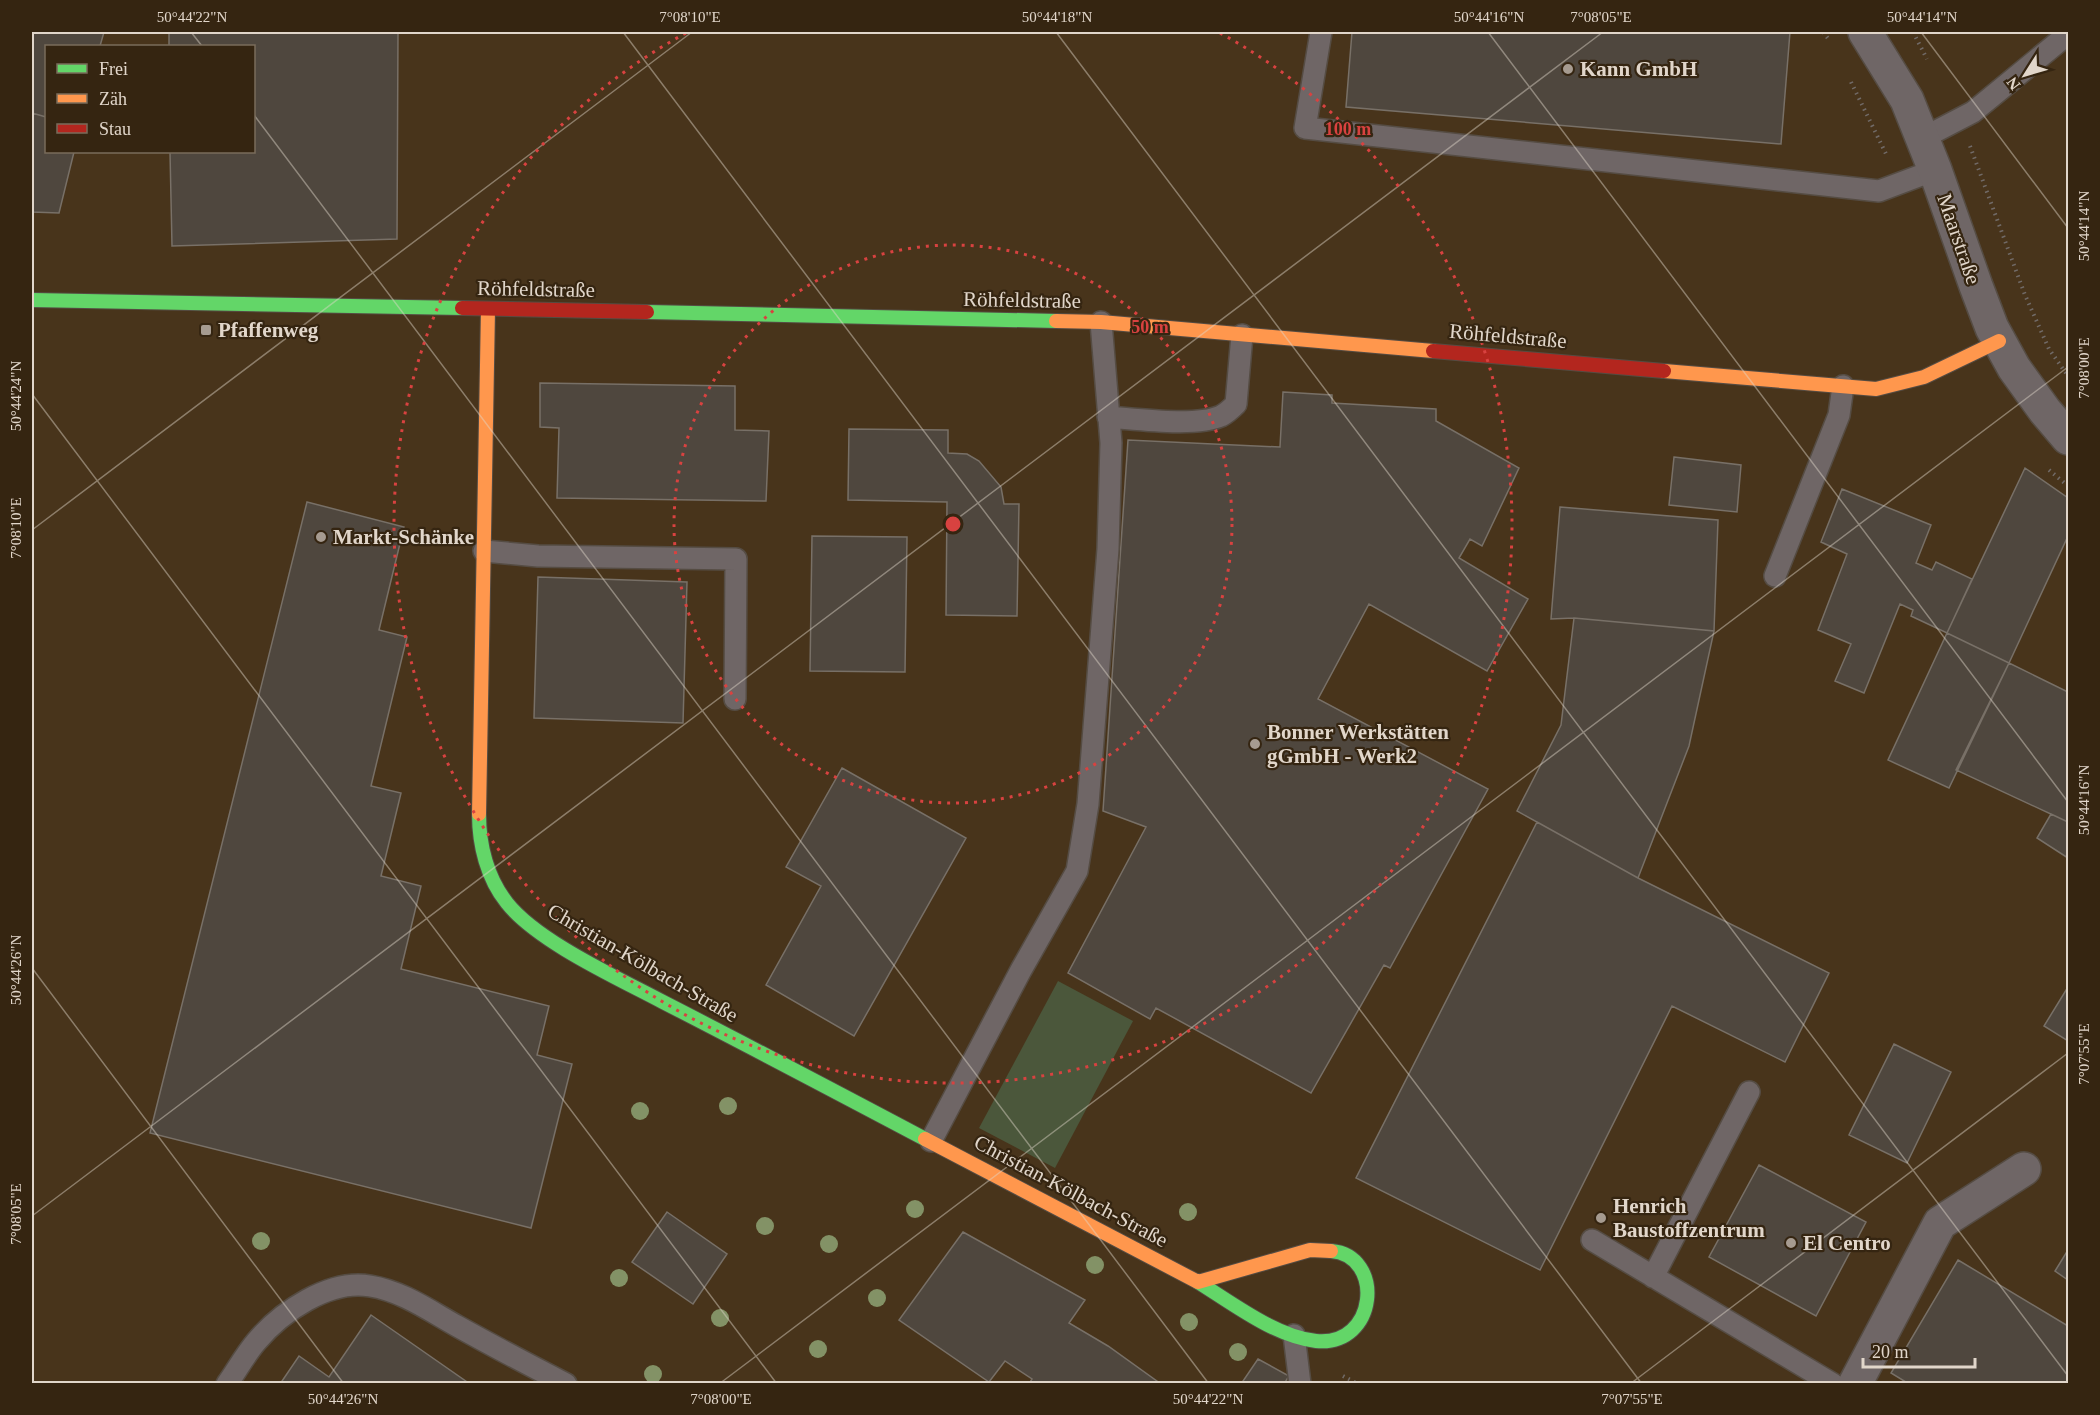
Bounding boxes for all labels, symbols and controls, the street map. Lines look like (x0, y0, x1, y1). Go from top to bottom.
text: 50°44'22"N (157, 9, 227, 25)
text: 7°08'10"E (659, 9, 721, 25)
text: 50°44'18"N (1022, 9, 1092, 25)
text: 50°44'16"N (1454, 9, 1524, 25)
text: 7°08'05"E (1570, 9, 1632, 25)
text: 50°44'14"N (1887, 9, 1957, 25)
legend (45, 45, 255, 153)
north arrow (1995, 45, 2055, 105)
place label: Kann GmbH (1580, 57, 1697, 81)
text: Frei (99, 59, 128, 79)
marker: Kann GmbH (1561, 62, 1575, 76)
text: N (2003, 74, 2024, 93)
text: Zäh (99, 89, 127, 109)
text: Stau (99, 119, 131, 139)
text: 100 m (1325, 119, 1371, 139)
street label: Maarstraße (1932, 190, 1986, 288)
text: 50°44'14"N (2076, 191, 2092, 261)
street label: Röhfeldstraße (477, 276, 595, 302)
street label: Röhfeldstraße (963, 287, 1081, 313)
text: 50 m (1131, 317, 1169, 337)
place label: Pfaffenweg (218, 318, 319, 342)
street label: Röhfeldstraße (1448, 319, 1568, 353)
marker: Pfaffenweg (199, 323, 213, 337)
text: 7°08'00"E (2076, 337, 2092, 399)
text: 50°44'24"N (8, 361, 24, 431)
text: 7°08'10"E (8, 497, 24, 559)
centre of rings (943, 514, 963, 534)
place label: Markt-Schänke (333, 525, 474, 549)
marker: Markt-Schänke (314, 530, 328, 544)
place label: Bonner Werkstätten gGmbH - Werk2 (1267, 720, 1449, 768)
marker: Bonner Werkstätten gGmbH - Werk2 (1248, 737, 1262, 751)
text: 50°44'16"N (2076, 765, 2092, 835)
street label: Christian-Kölbach-Straße (544, 899, 742, 1027)
text: 50°44'26"N (8, 935, 24, 1005)
text: 7°07'55"E (2076, 1023, 2092, 1085)
street label: Christian-Kölbach-Straße (970, 1130, 1172, 1252)
text: 7°08'05"E (8, 1183, 24, 1245)
place label: Henrich Baustoffzentrum (1613, 1194, 1765, 1242)
marker: Henrich Baustoffzentrum (1594, 1211, 1608, 1225)
place label: El Centro (1803, 1231, 1891, 1255)
marker: El Centro (1784, 1236, 1798, 1250)
scale bar (1863, 1331, 1976, 1369)
text: 20 m (1872, 1342, 1909, 1362)
text: 50°44'26"N (308, 1391, 378, 1407)
text: 7°08'00"E (690, 1391, 752, 1407)
text: 50°44'22"N (1173, 1391, 1243, 1407)
text: 7°07'55"E (1601, 1391, 1663, 1407)

